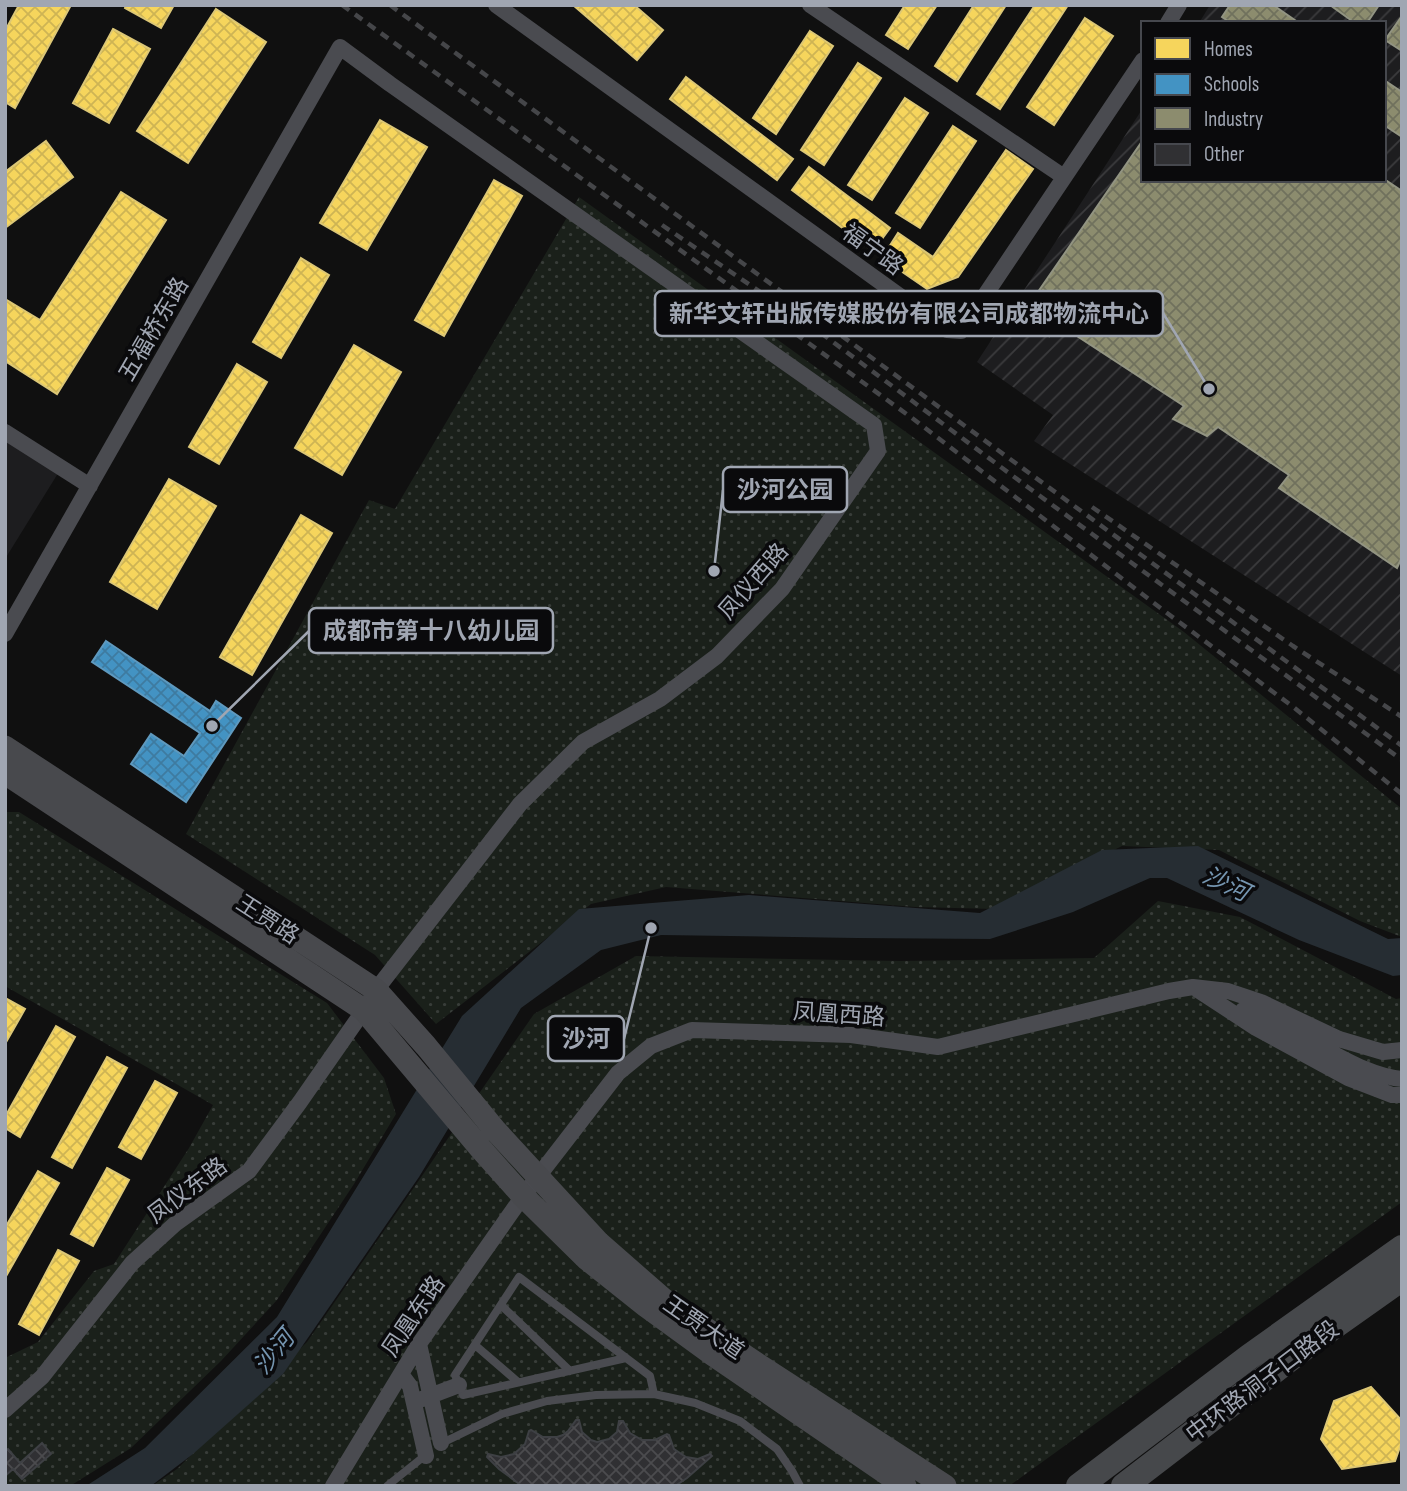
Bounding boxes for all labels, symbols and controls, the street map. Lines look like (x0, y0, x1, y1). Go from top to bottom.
legend (1141, 21, 1386, 182)
text: Homes (1204, 37, 1253, 62)
text: Schools (1204, 72, 1259, 97)
text: Industry (1204, 107, 1263, 132)
text: Other (1204, 142, 1244, 167)
street label: 福宁路 (836, 218, 909, 281)
street label: 五福桥东路 (113, 273, 195, 386)
callout: 新华文轩出版传媒股份有限公司成都物流中心 (655, 291, 1163, 336)
text: 新华文轩出版传媒股份有限公司成都物流中心 (669, 300, 1149, 329)
callout: 沙河公园 (723, 467, 847, 512)
text: 沙河公园 (737, 476, 833, 505)
street label: 凤仪西路 (713, 538, 794, 626)
callout: 成都市第十八幼儿园 (309, 608, 553, 653)
text: 成都市第十八幼儿园 (323, 617, 539, 646)
water label: 沙河 (1198, 861, 1257, 909)
street label: 王贾路 (231, 889, 304, 950)
street label: 凤凰西路 (792, 998, 886, 1032)
callout: 沙河 (548, 1016, 624, 1061)
text: 沙河 (562, 1025, 610, 1054)
street label: 凤仪东路 (142, 1152, 233, 1230)
street label: 凤凰东路 (376, 1271, 451, 1363)
street label: 王贾大道 (658, 1290, 749, 1366)
street label: 中环路洞子口路段 (1181, 1315, 1345, 1448)
water label: 沙河 (248, 1321, 303, 1380)

